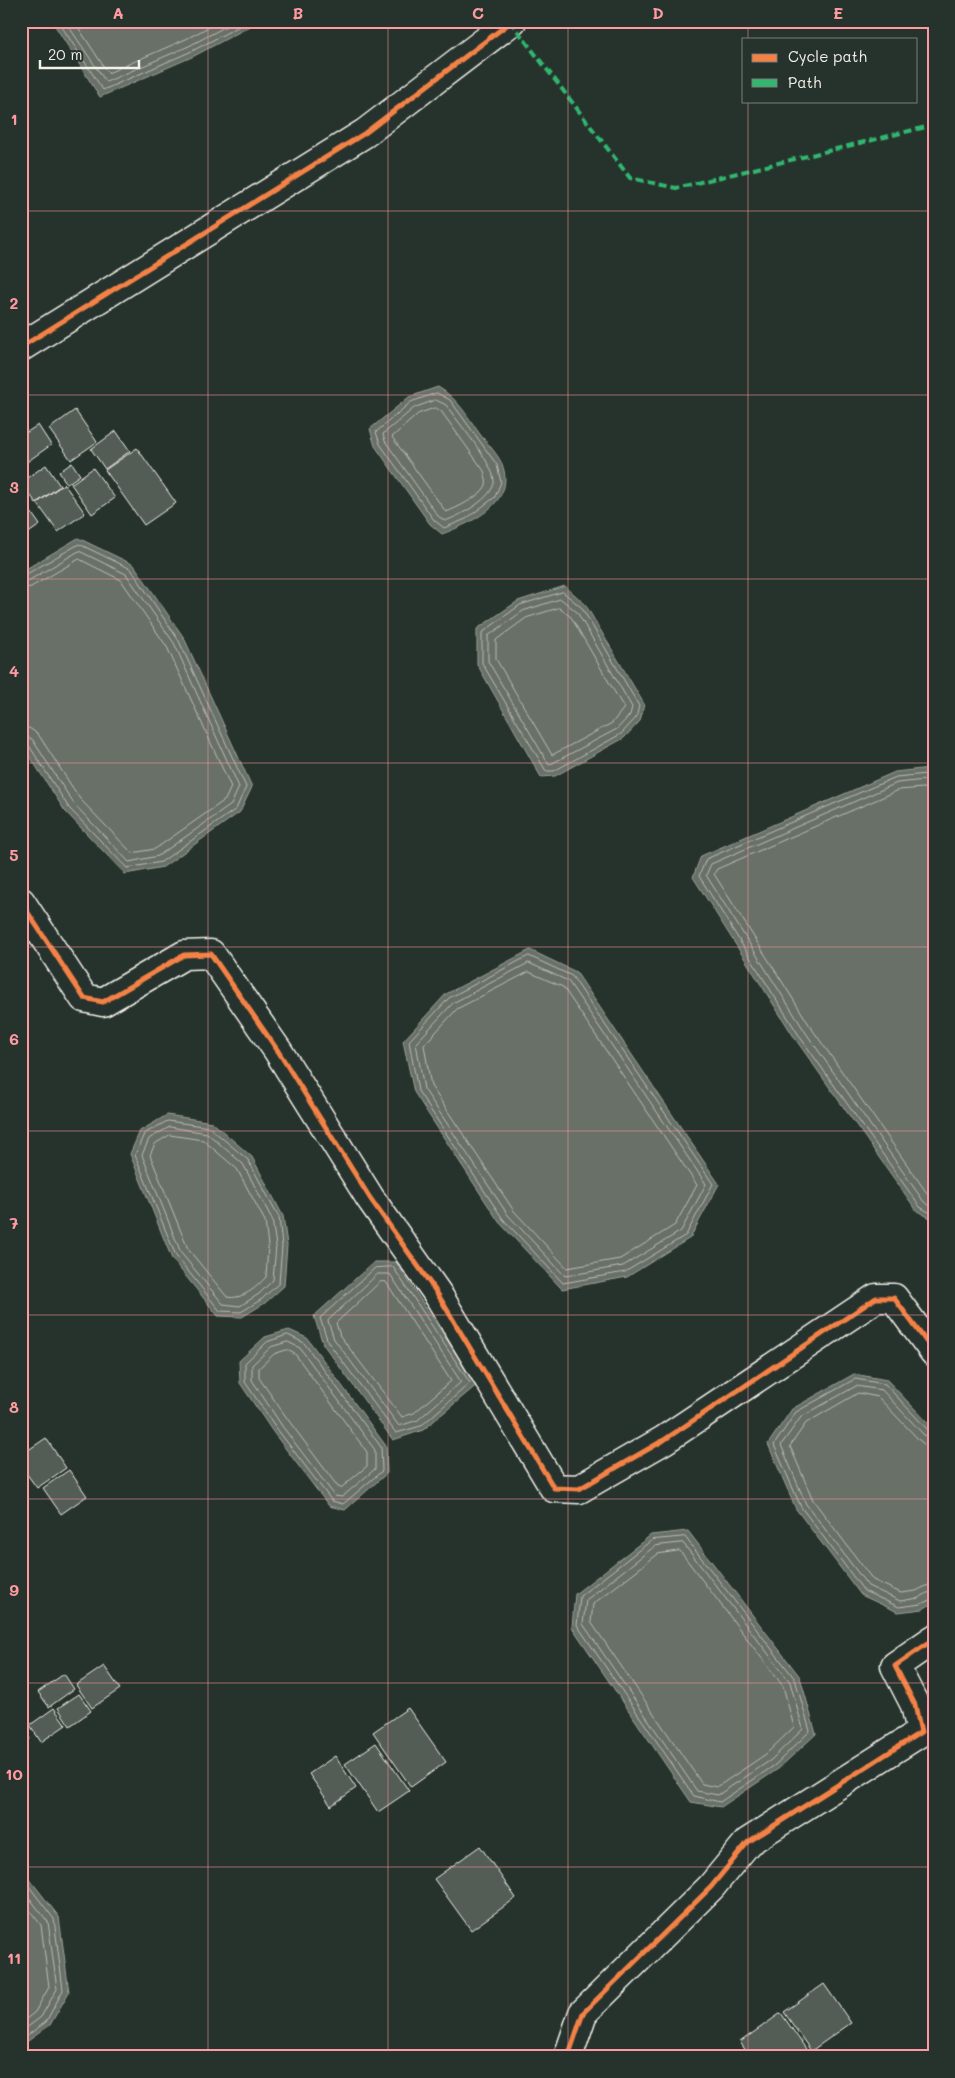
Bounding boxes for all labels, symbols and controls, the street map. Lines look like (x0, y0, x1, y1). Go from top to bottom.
text: A (112, 2, 124, 23)
text: B (293, 2, 303, 23)
text: C (472, 2, 484, 23)
text: D (652, 2, 664, 23)
text: E (833, 2, 843, 23)
scale bar (40, 38, 139, 70)
legend (742, 38, 918, 102)
text: 20 m (48, 44, 82, 64)
text: Cycle path (788, 46, 867, 66)
text: Path (788, 72, 822, 92)
text: 1 (10, 108, 18, 129)
text: 2 (10, 292, 19, 313)
text: 3 (9, 476, 19, 497)
text: 4 (9, 660, 19, 681)
text: 5 (9, 844, 19, 865)
text: 6 (9, 1028, 19, 1049)
text: 7 (10, 1212, 19, 1233)
text: 8 (9, 1396, 19, 1417)
text: 9 (9, 1579, 19, 1600)
text: 10 (5, 1763, 23, 1784)
text: 11 (7, 1947, 21, 1968)

